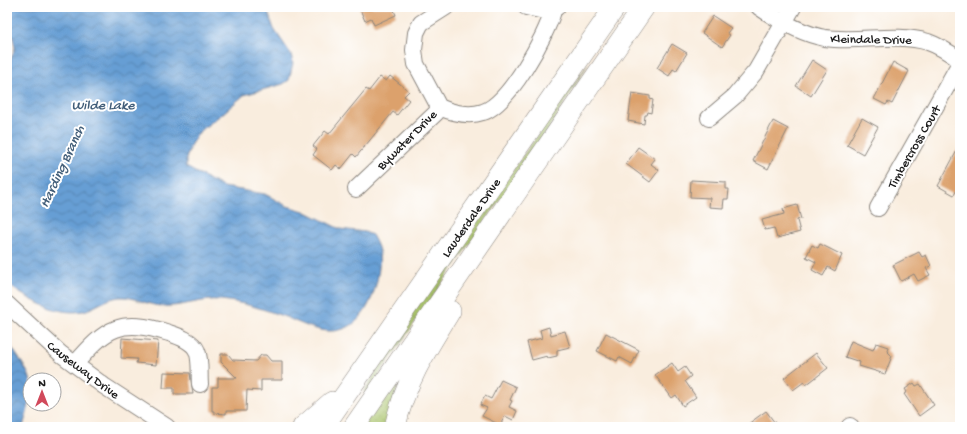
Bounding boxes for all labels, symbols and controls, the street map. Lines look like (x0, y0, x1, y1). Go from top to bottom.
street label: Kleindale Drive (830, 32, 912, 49)
water label: Wilde Lake (71, 98, 135, 115)
street label: Timbercross Court (885, 102, 946, 192)
street label: Bywater Drive (374, 108, 441, 174)
water label: Harding Branch (37, 123, 90, 211)
street label: Lauderdale Drive (439, 176, 505, 261)
street label: Causeway Drive (43, 339, 122, 403)
north arrow (22, 372, 62, 412)
text: N (38, 378, 46, 390)

